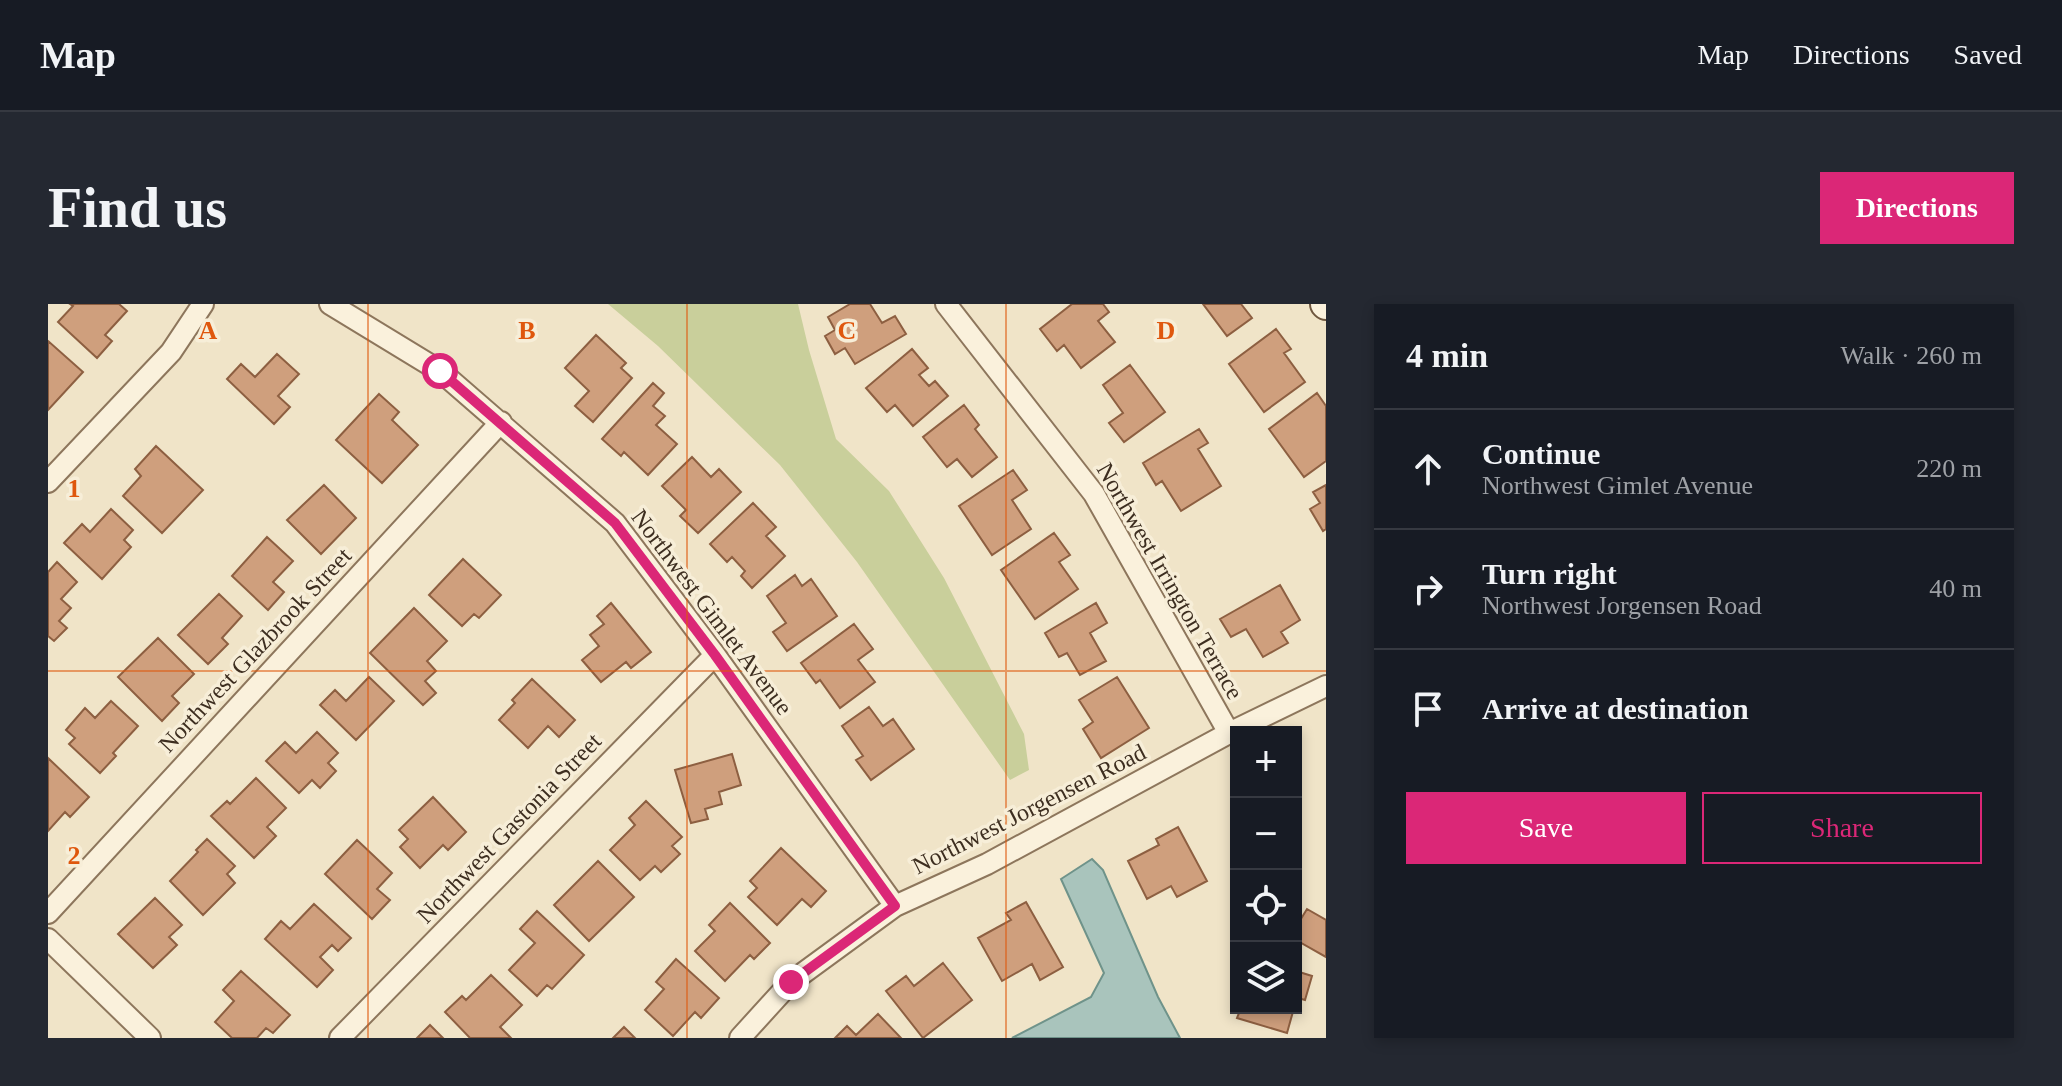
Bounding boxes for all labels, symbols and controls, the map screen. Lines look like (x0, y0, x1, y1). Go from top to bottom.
text: Map (40, 34, 116, 76)
text: Map (1698, 39, 1749, 70)
text: Directions (1793, 39, 1910, 70)
text: Saved (1954, 39, 2022, 70)
button: Directions (1820, 172, 2014, 244)
text: Find us (48, 177, 227, 239)
text: A (199, 316, 218, 345)
text: B (518, 316, 536, 345)
text: C (838, 316, 856, 345)
text: D (1157, 316, 1175, 345)
text: 4 min (1406, 337, 1488, 374)
text: Walk · 260 m (1840, 341, 1982, 370)
route start (422, 353, 458, 389)
text: Continue (1482, 437, 1600, 470)
icon: ahead (1406, 447, 1450, 491)
text: 220 m (1916, 454, 1982, 483)
street label: Northwest Irrington Terrace (1092, 458, 1248, 704)
text: Northwest Gimlet Avenue (1482, 471, 1753, 500)
text: 1 (68, 474, 81, 503)
street label: Northwest Gimlet Avenue (626, 504, 798, 720)
street label: Northwest Glazbrook Street (154, 542, 357, 757)
text: Turn right (1482, 557, 1617, 590)
icon: right (1406, 567, 1450, 611)
text: 40 m (1929, 574, 1982, 603)
text: Northwest Jorgensen Road (1482, 591, 1762, 620)
icon: arrive (1406, 687, 1450, 731)
text: Arrive at destination (1482, 692, 1749, 725)
map controls (1230, 726, 1302, 1014)
button: + (1230, 726, 1302, 798)
street label: Northwest Gastonia Street (412, 728, 607, 928)
street label: Northwest Jorgensen Road (908, 739, 1150, 879)
button: Save (1406, 792, 1686, 864)
button: Share (1702, 792, 1982, 864)
button: − (1230, 798, 1302, 870)
text: 2 (68, 841, 81, 870)
button: locate (1230, 870, 1302, 942)
button: layers (1230, 942, 1302, 1014)
route end (773, 964, 809, 1000)

